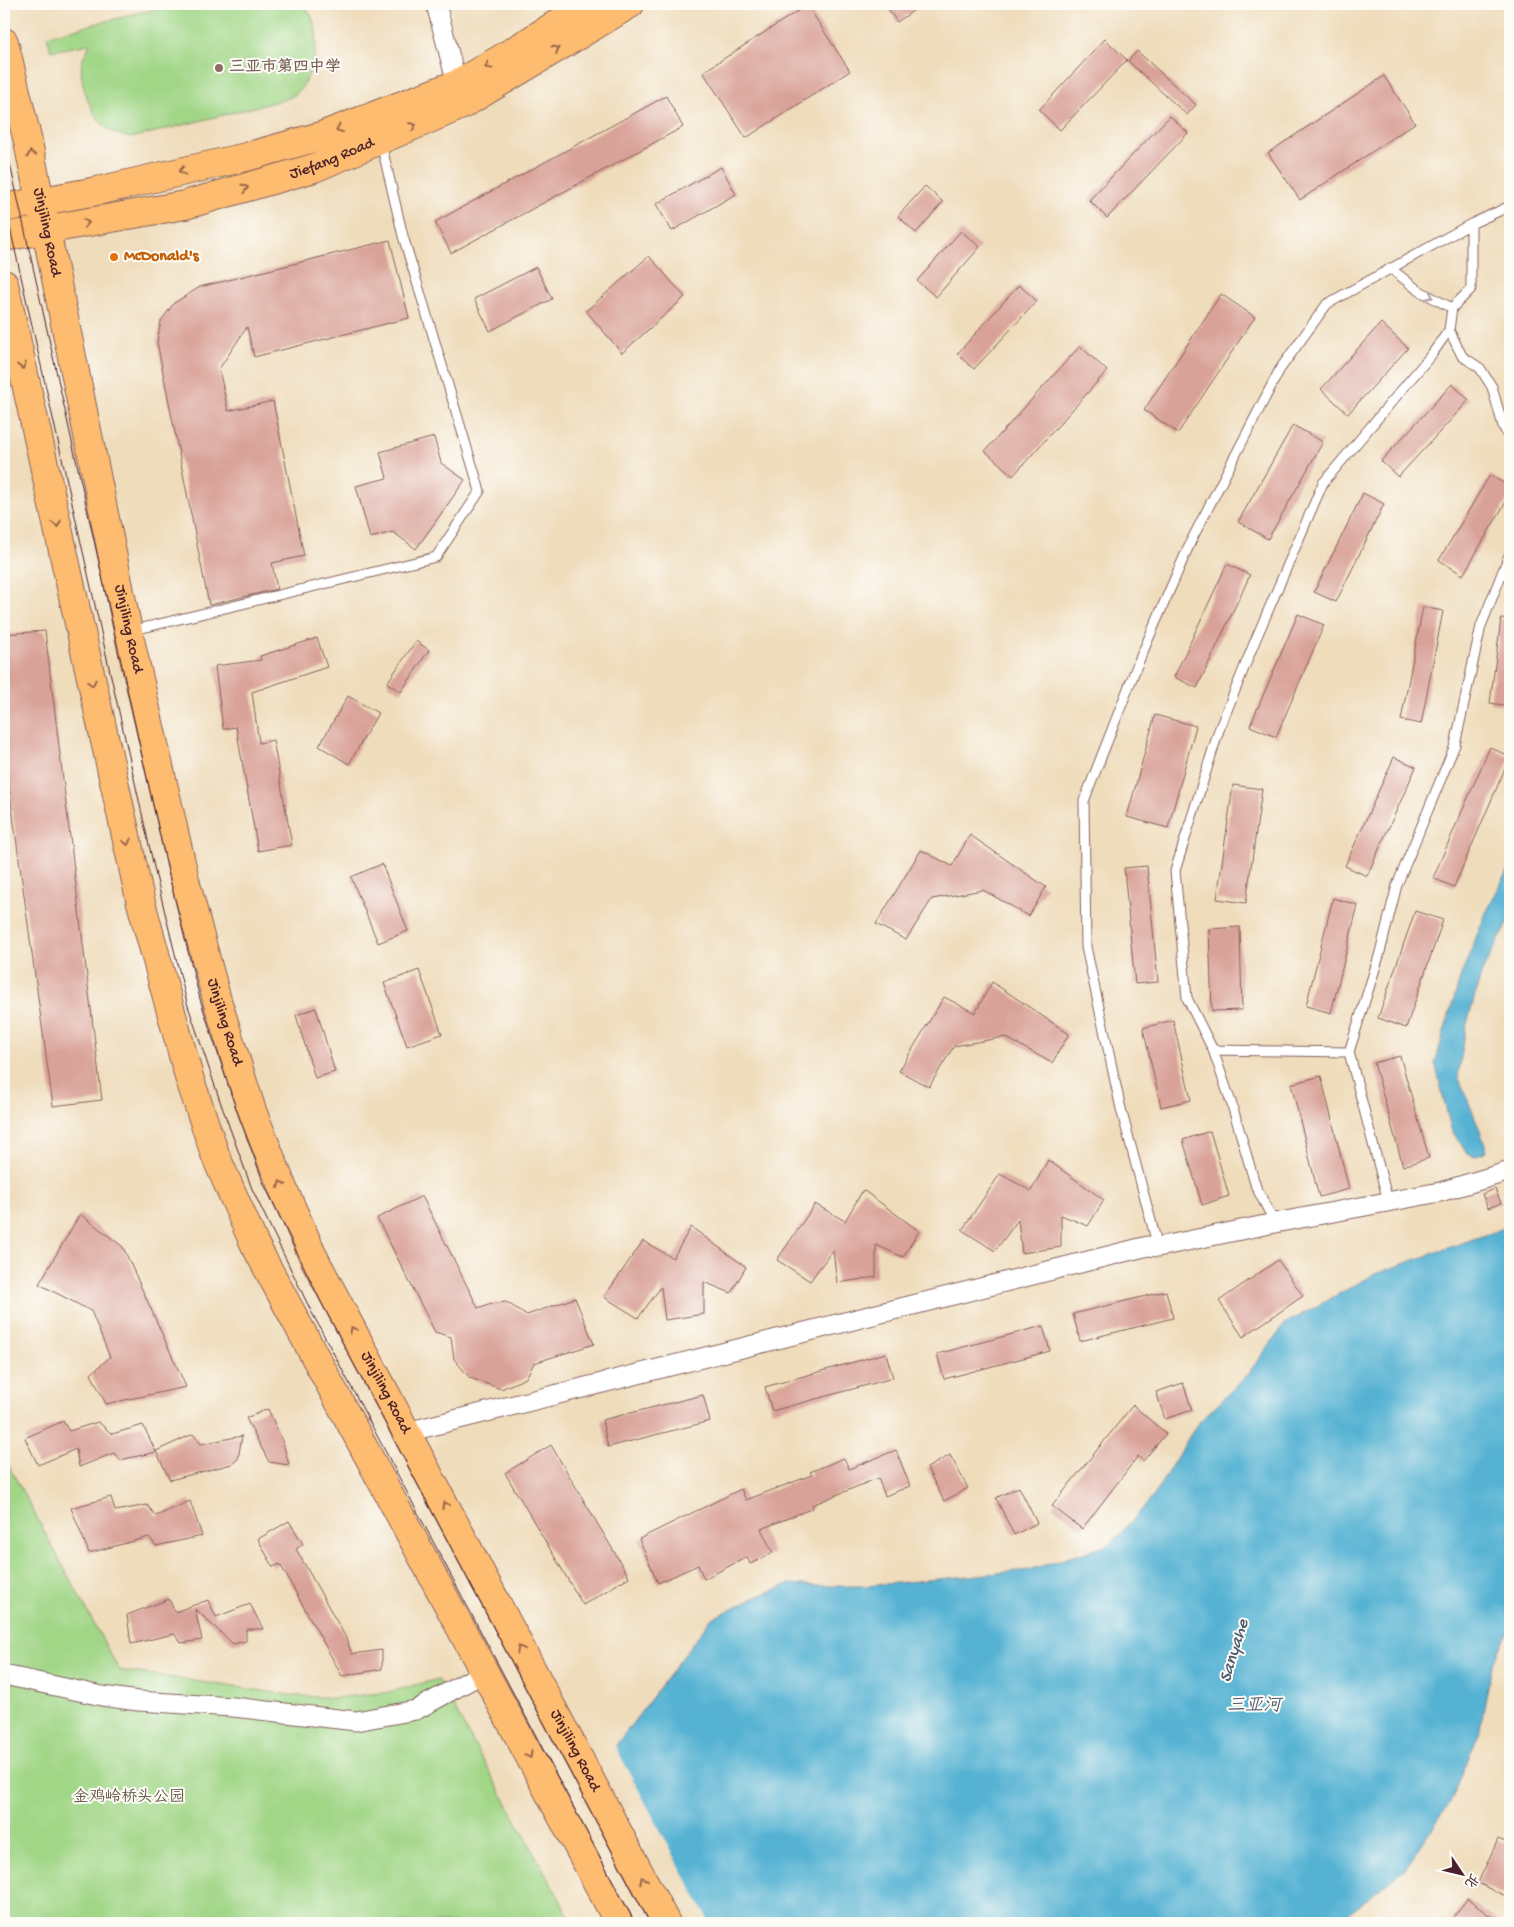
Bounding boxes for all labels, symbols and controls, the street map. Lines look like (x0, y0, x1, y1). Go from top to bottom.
one-way arrow (551, 45, 560, 55)
place label: 三亚市第四中学 (229, 57, 341, 78)
one-way arrow (485, 60, 494, 70)
marker: 三亚市第四中学 (213, 62, 225, 74)
one-way arrow (408, 121, 417, 132)
one-way arrow (335, 123, 343, 133)
street label: Jiefang Road (288, 133, 379, 184)
one-way arrow (26, 150, 36, 159)
one-way arrow (177, 165, 186, 176)
one-way arrow (240, 184, 248, 194)
street label: Jinjiling Road (28, 186, 65, 280)
one-way arrow (82, 219, 91, 229)
place label: McDonald's (124, 248, 200, 267)
marker: McDonald's (108, 251, 120, 263)
one-way arrow (1424, 290, 1433, 300)
one-way arrow (16, 361, 27, 370)
one-way arrow (51, 520, 62, 529)
street label: Jinjiling Road (109, 583, 147, 677)
one-way arrow (86, 679, 97, 688)
one-way arrow (121, 837, 132, 846)
street label: Jinjiling Road (202, 977, 247, 1070)
one-way arrow (277, 1181, 287, 1189)
one-way arrow (349, 1327, 359, 1336)
street label: Jinjiling Road (356, 1348, 416, 1438)
one-way arrow (441, 1501, 451, 1510)
water label: Sanyahe (1215, 1616, 1255, 1685)
one-way arrow (516, 1645, 526, 1654)
water label: 三亚河 (1227, 1696, 1284, 1717)
street label: Jinjiling Road (545, 1706, 605, 1796)
one-way arrow (523, 1750, 533, 1759)
park label: 金鸡岭桥头公园 (73, 1787, 185, 1808)
north arrow (1436, 1850, 1486, 1900)
text: 北 (1460, 1869, 1482, 1891)
one-way arrow (639, 1876, 649, 1885)

